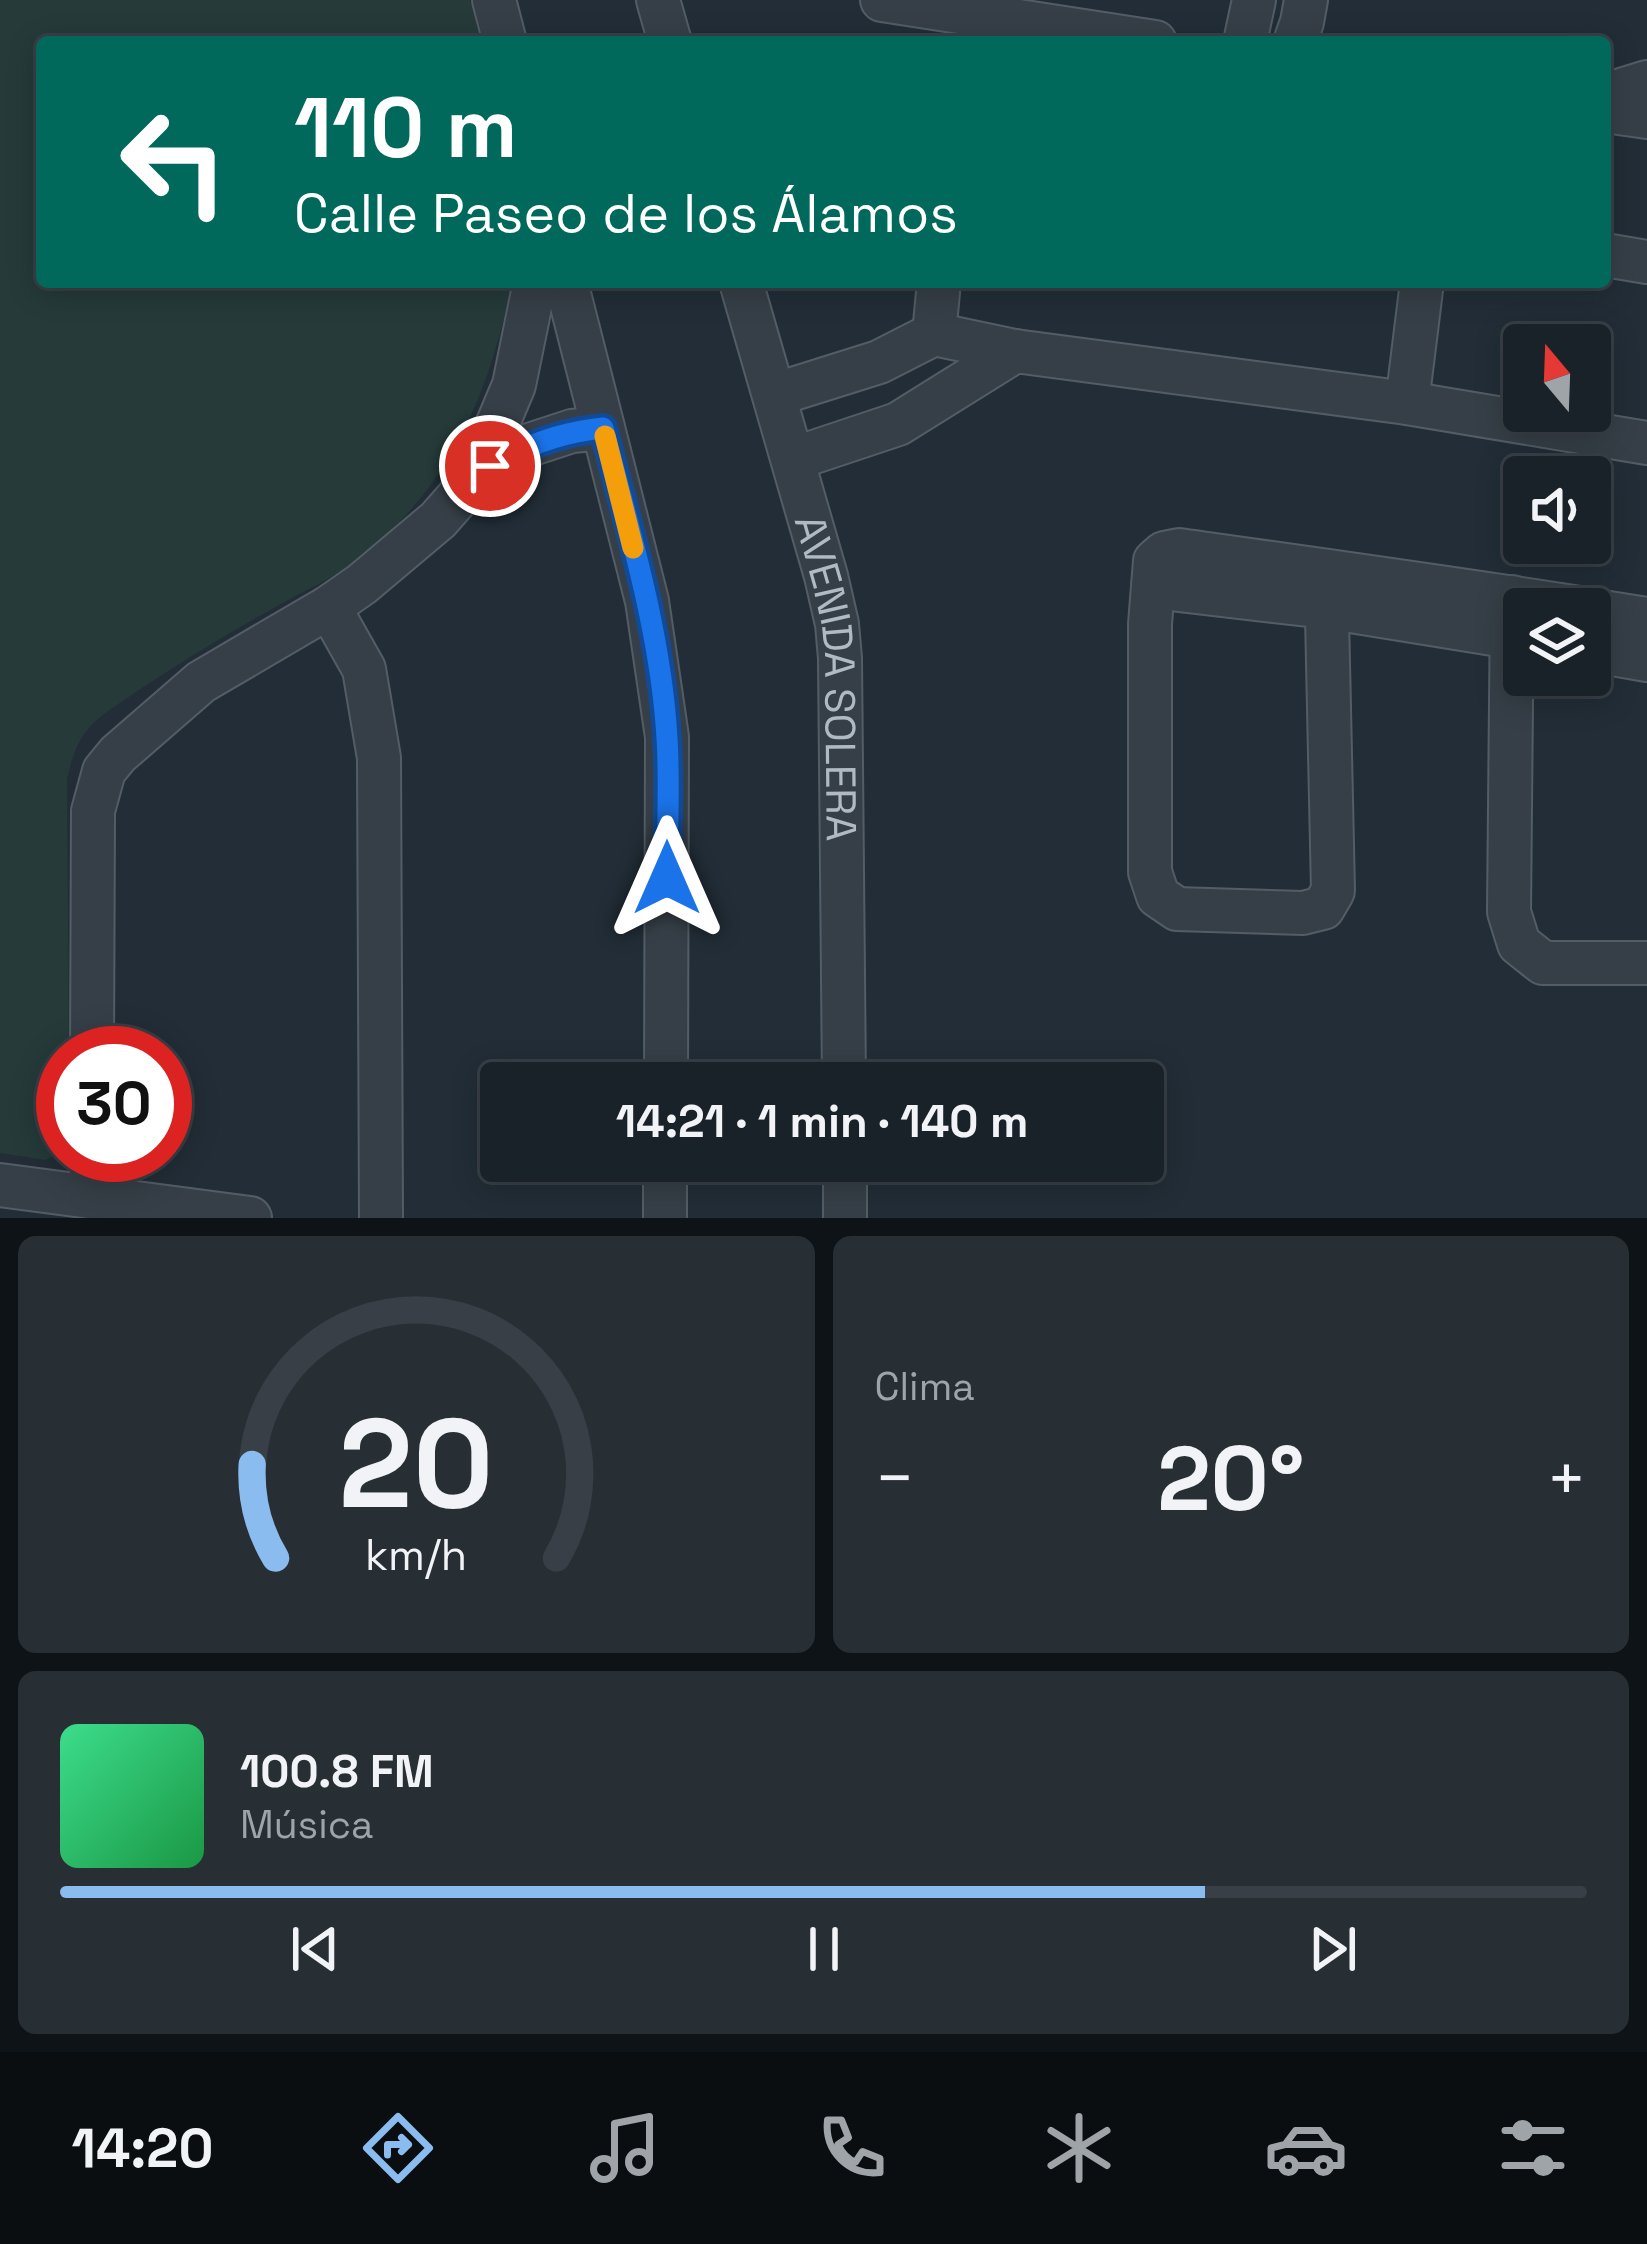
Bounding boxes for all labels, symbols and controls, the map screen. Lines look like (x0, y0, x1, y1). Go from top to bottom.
text: 110 m (294, 74, 517, 182)
icon: left (96, 84, 252, 240)
text: Calle Paseo de los Álamos (294, 179, 958, 248)
north arrow (1503, 324, 1611, 432)
map controls (1503, 324, 1611, 696)
pin (439, 415, 541, 517)
icon: arrive (457, 433, 523, 499)
button: sound (1503, 456, 1611, 564)
street label: AVENIDA SOLERA (783, 508, 868, 842)
button: layers (1503, 588, 1611, 696)
position arrow (604, 815, 730, 941)
speed limit sign: 30 (36, 1026, 192, 1182)
text: 14:21 · 1 min · 140 m (616, 1093, 1028, 1150)
text: Clima (875, 1362, 975, 1411)
text: 20 (339, 1384, 494, 1543)
text: 20° (1157, 1421, 1304, 1536)
text: − (875, 1436, 915, 1520)
text: + (1546, 1436, 1587, 1520)
text: km/h (365, 1527, 467, 1582)
text: 100.8 FM (240, 1743, 434, 1800)
text: Música (240, 1800, 373, 1849)
icon: previous (282, 1916, 348, 1982)
icon: pause (791, 1916, 857, 1982)
icon: next (1300, 1916, 1366, 1982)
icon: directions (356, 2106, 440, 2190)
icon: music (583, 2106, 667, 2190)
icon: phone (810, 2106, 894, 2190)
icon: climate (1037, 2106, 1121, 2190)
icon: car (1264, 2106, 1348, 2190)
icon: filters (1491, 2106, 1575, 2190)
text: 14:20 (72, 2114, 213, 2183)

